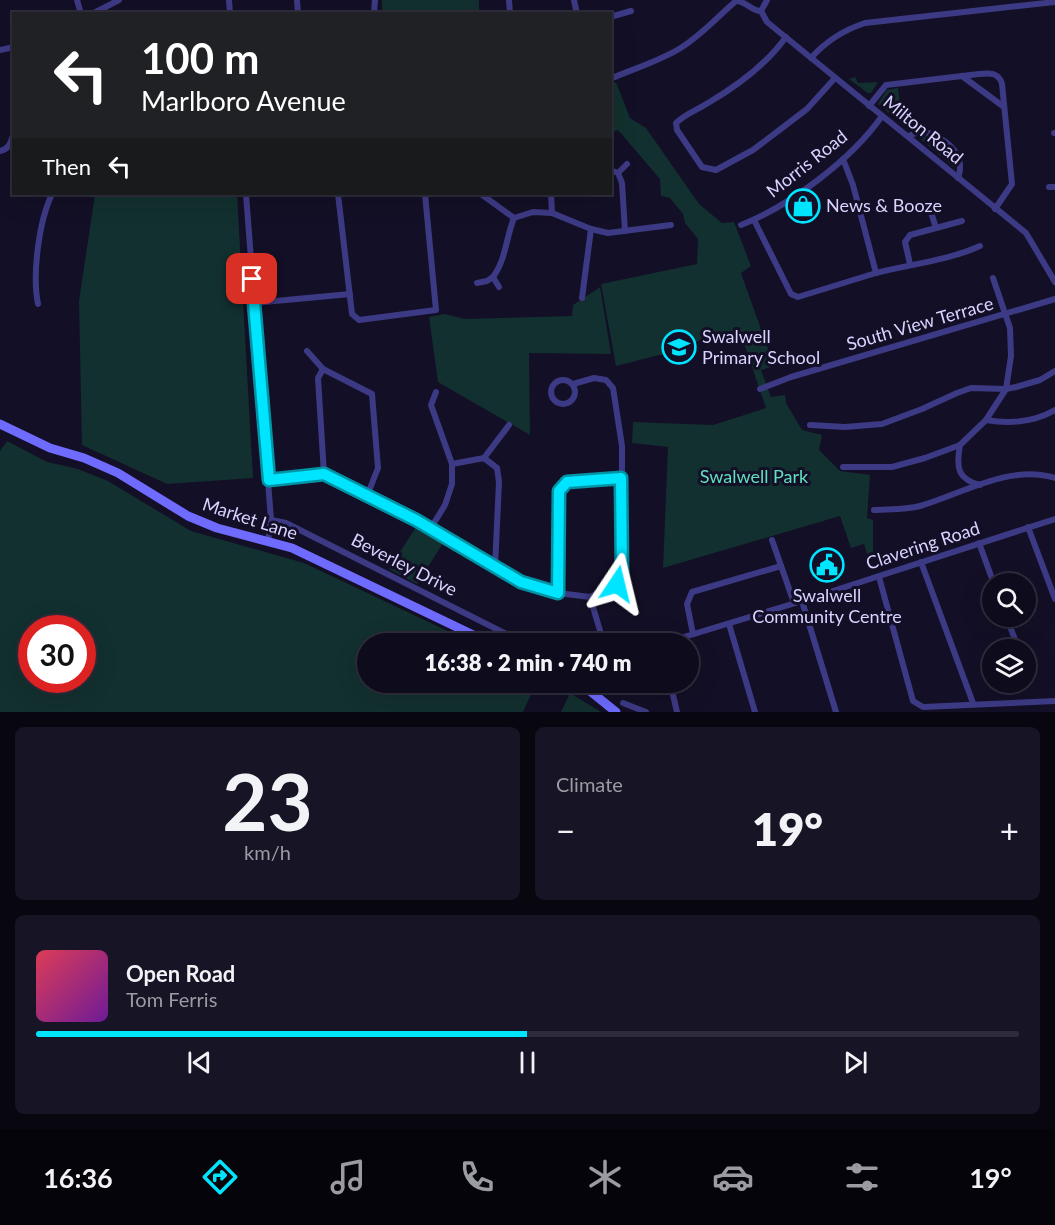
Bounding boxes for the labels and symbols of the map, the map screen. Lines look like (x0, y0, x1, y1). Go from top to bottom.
street label: Milton Road (879, 90, 968, 168)
street label: Morris Road (762, 125, 851, 202)
shop icon: News & Booze (785, 188, 821, 224)
place label: News & Booze (826, 194, 942, 216)
pin (226, 253, 277, 304)
street label: South View Terrace (844, 292, 996, 355)
place label: Swalwell Primary School (702, 325, 820, 368)
school or university icon: Swalwell Primary School (661, 329, 697, 365)
park label: Swalwell Park (700, 465, 809, 487)
street label: Market Lane (200, 492, 301, 544)
street label: Clavering Road (863, 516, 982, 574)
street label: Beverley Drive (348, 528, 461, 600)
public building icon: Swalwell Community Centre (809, 547, 845, 583)
position arrow (585, 552, 649, 616)
place label: Swalwell Community Centre (752, 584, 902, 627)
speed limit sign: 30 (18, 615, 96, 693)

